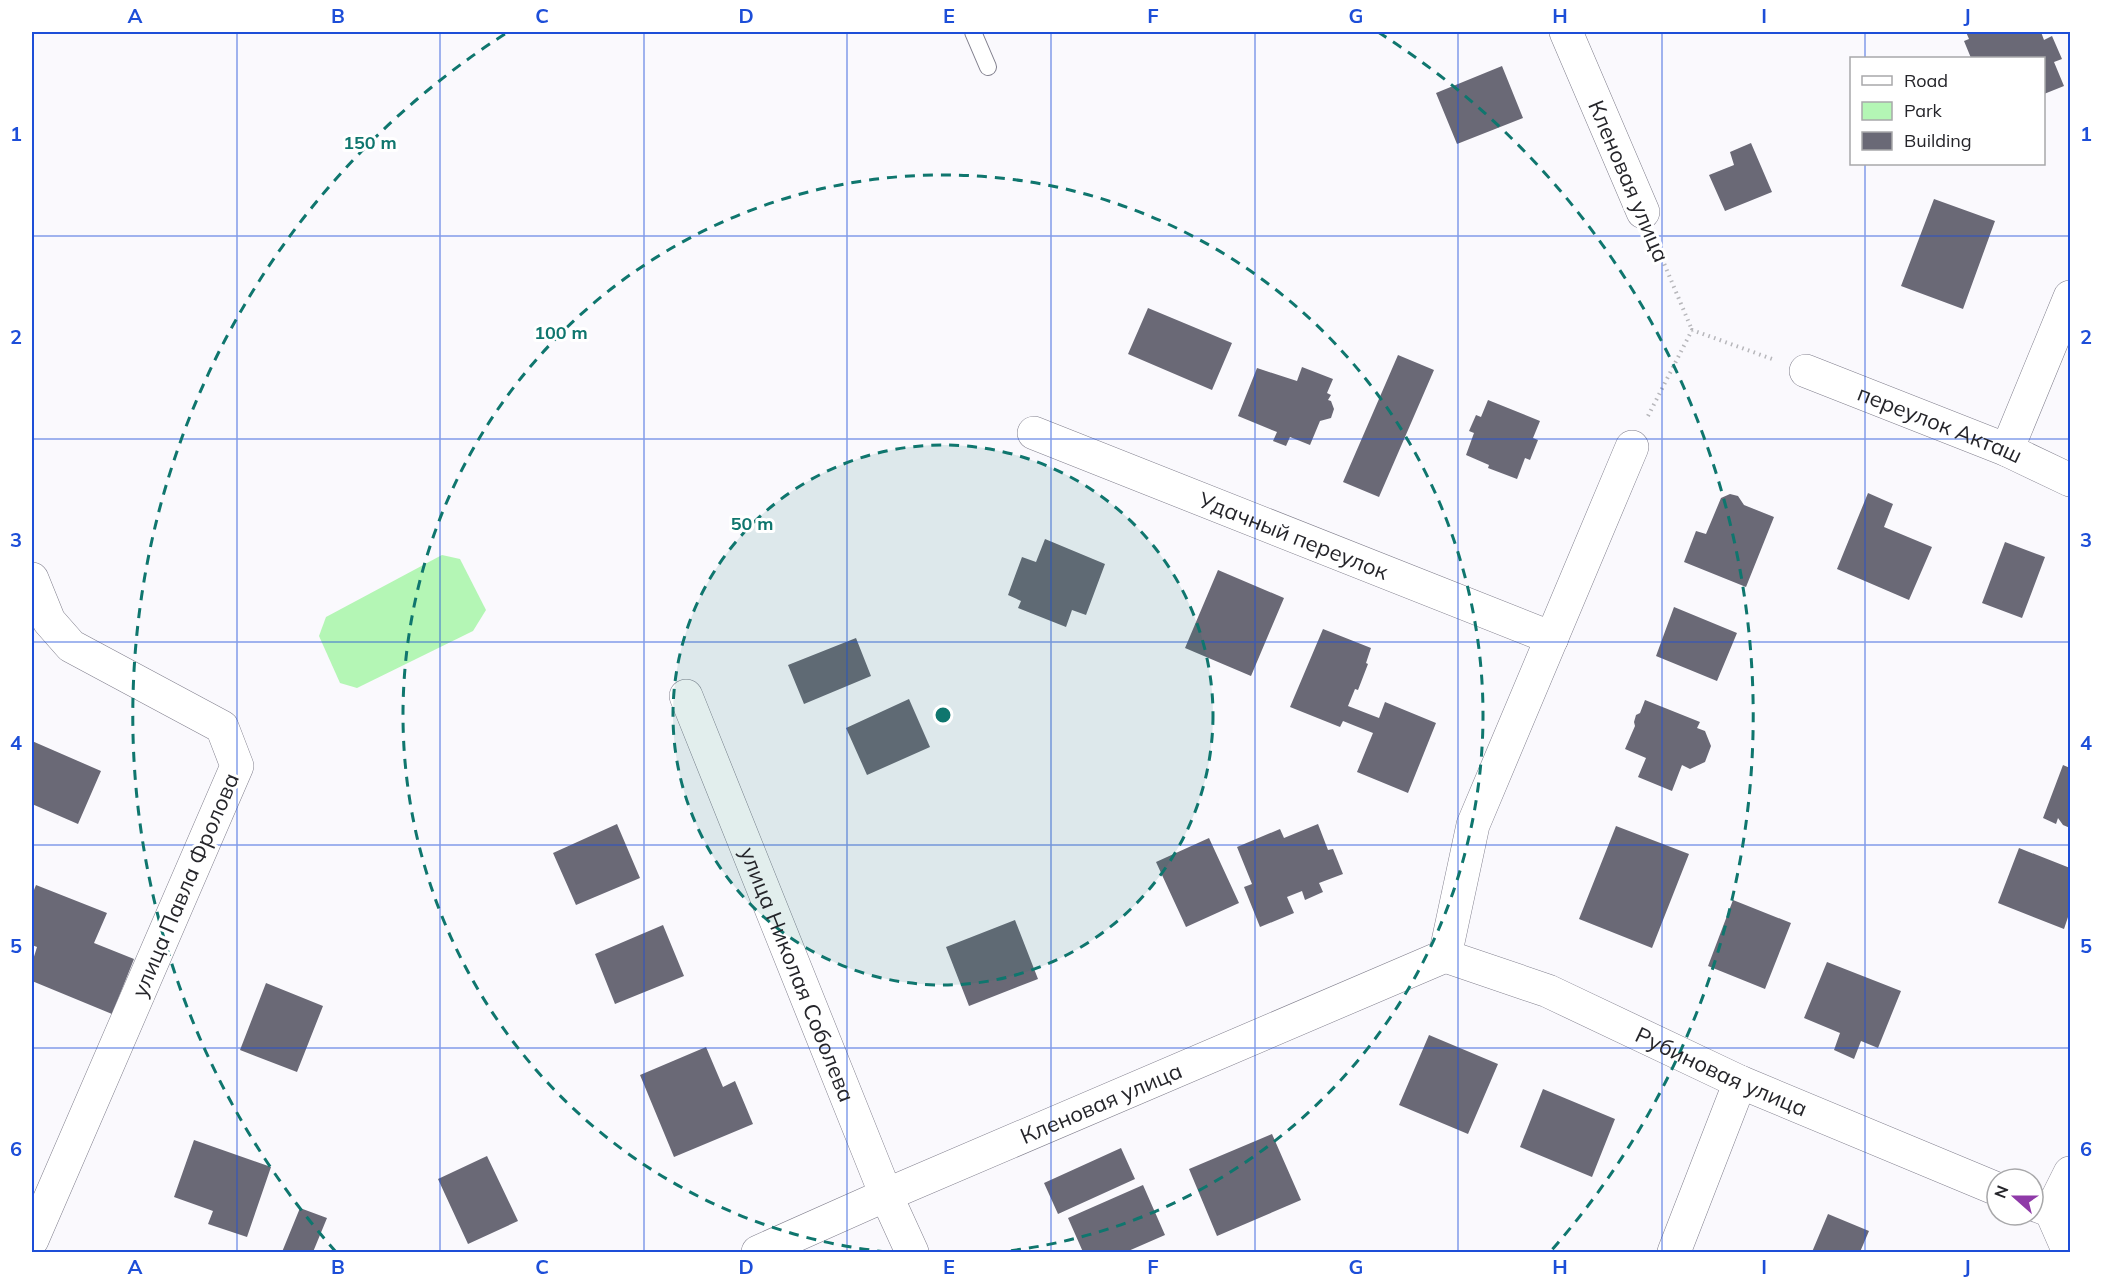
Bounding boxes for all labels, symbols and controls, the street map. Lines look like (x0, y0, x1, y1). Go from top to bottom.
text: A (128, 3, 143, 28)
text: B (331, 3, 345, 28)
text: C (535, 3, 549, 28)
text: D (738, 3, 754, 28)
text: E (943, 3, 955, 28)
text: F (1147, 3, 1159, 28)
text: G (1349, 3, 1363, 28)
text: H (1552, 3, 1568, 28)
text: I (1761, 3, 1767, 28)
text: J (1963, 3, 1971, 28)
legend (1850, 57, 2045, 165)
text: Road (1904, 69, 1948, 92)
street label: Кленовая улица (1582, 96, 1676, 266)
text: Park (1904, 99, 1943, 122)
text: 1 (10, 121, 22, 146)
text: 1 (2080, 121, 2092, 146)
text: Building (1904, 129, 1972, 152)
text: 150 m (343, 131, 397, 154)
text: 100 m (534, 321, 588, 344)
text: 2 (10, 324, 22, 349)
text: 2 (2080, 324, 2092, 349)
street label: переулок Акташ (1854, 379, 2027, 469)
street label: Удачный переулок (1194, 485, 1393, 586)
text: 50 m (731, 512, 773, 535)
text: 3 (10, 527, 22, 552)
text: 3 (2080, 527, 2092, 552)
centre of rings (933, 705, 953, 725)
text: 4 (10, 730, 22, 755)
text: 4 (2080, 730, 2092, 755)
street label: улица Павла Фролова (125, 769, 245, 1001)
street label: улица Николая Соболева (734, 843, 861, 1106)
text: 5 (10, 933, 22, 958)
text: 5 (2080, 933, 2092, 958)
street label: Рубиновая улица (1631, 1020, 1812, 1122)
street label: Кленовая улица (1016, 1056, 1186, 1150)
text: 6 (10, 1136, 22, 1161)
text: 6 (2080, 1136, 2092, 1161)
north arrow (1985, 1167, 2045, 1227)
text: N (1989, 1182, 2012, 1201)
text: A (128, 1254, 143, 1279)
text: B (331, 1254, 345, 1279)
text: C (535, 1254, 549, 1279)
text: D (738, 1254, 754, 1279)
text: E (943, 1254, 955, 1279)
text: F (1147, 1254, 1159, 1279)
text: G (1349, 1254, 1363, 1279)
text: H (1552, 1254, 1568, 1279)
text: I (1761, 1254, 1767, 1279)
text: J (1963, 1254, 1971, 1279)

